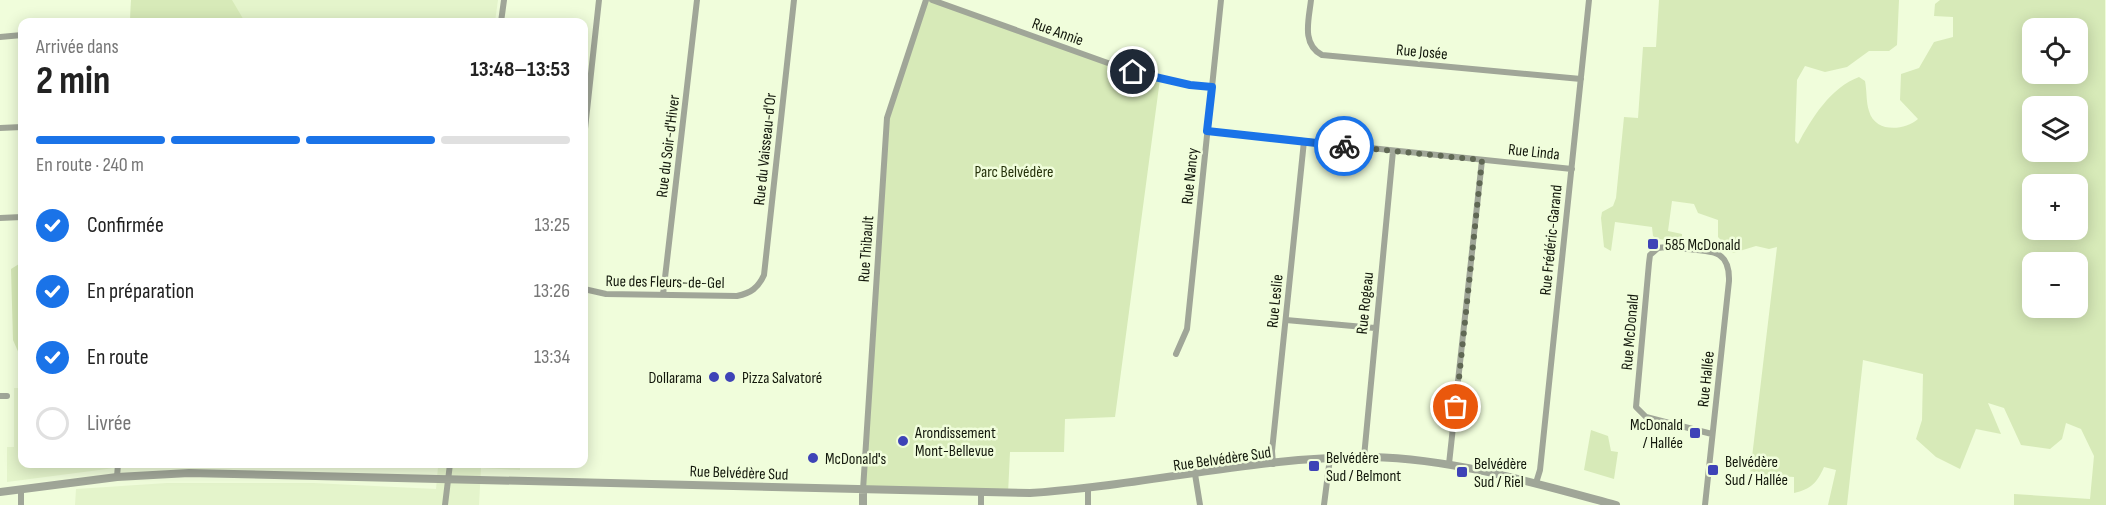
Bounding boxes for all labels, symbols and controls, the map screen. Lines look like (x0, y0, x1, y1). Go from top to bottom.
street label: Rue Annie (1029, 14, 1086, 50)
map controls (2022, 18, 2088, 318)
button: locate (2022, 18, 2088, 84)
text: Arrivée dans (36, 35, 119, 59)
street label: Rue Josée (1395, 41, 1448, 64)
pin (1107, 46, 1158, 97)
icon: home (1116, 55, 1149, 88)
text: 13:48–13:53 (470, 56, 570, 83)
text: 2 min (36, 58, 110, 105)
street label: Rue du Vaisseau-d'Or (750, 92, 781, 206)
street label: Rue du Soir-d'Hiver (653, 93, 684, 199)
button: layers (2022, 96, 2088, 162)
courier (1314, 116, 1374, 176)
icon: bike (1328, 130, 1361, 163)
street label: Rue Linda (1507, 140, 1561, 165)
street label: Rue Nancy (1178, 147, 1203, 205)
text: En route · 240 m (36, 153, 144, 177)
park label: Parc Belvédère (975, 163, 1053, 182)
button: + (2022, 174, 2088, 240)
street label: Rue Frédéric-Garand (1536, 184, 1567, 296)
icon: check (36, 209, 69, 242)
text: Confirmée (87, 212, 164, 239)
text: 13:25 (535, 213, 570, 237)
street label: Rue Thibault (855, 215, 878, 283)
place label: 585 McDonald (1665, 236, 1740, 255)
marker: 585 McDonald (1646, 237, 1660, 251)
button: − (2022, 252, 2088, 318)
street label: Rue Rogeau (1353, 271, 1378, 335)
street label: Rue des Fleurs-de-Gel (605, 272, 725, 293)
street label: Rue Leslie (1263, 273, 1288, 329)
icon: check (36, 275, 69, 308)
text: En préparation (87, 278, 194, 305)
text: 13:26 (534, 279, 570, 303)
street label: Rue McDonald (1618, 293, 1643, 371)
icon: check (36, 341, 69, 374)
text: En route (87, 344, 149, 371)
text: 13:34 (534, 345, 570, 369)
street label: Rue Hallée (1694, 350, 1719, 408)
place label: Dollarama (648, 369, 702, 388)
place label: Pizza Salvatoré (742, 369, 822, 388)
marker: Dollarama (707, 370, 721, 384)
marker: Pizza Salvatoré (723, 370, 737, 384)
pin (1430, 381, 1481, 432)
icon: bag (1439, 390, 1472, 423)
text: Livrée (87, 410, 131, 437)
place label: McDonald / Hallée (1630, 416, 1683, 453)
place label: Arondissement Mont-Bellevue (914, 424, 996, 461)
marker: McDonald / Hallée (1688, 426, 1702, 440)
marker: Arondissement Mont-Bellevue (896, 434, 910, 448)
street label: Rue Belvédère Sud (1172, 443, 1272, 476)
place label: Belvédère Sud / Belmont (1326, 449, 1401, 486)
place label: McDonald's (825, 450, 887, 469)
marker: McDonald's (806, 451, 820, 465)
place label: Belvédère Sud / Hallée (1725, 453, 1788, 490)
place label: Belvédère Sud / Riel (1474, 455, 1527, 492)
marker: Belvédère Sud / Belmont (1307, 459, 1321, 473)
street label: Rue Belvédère Sud (689, 462, 789, 485)
marker: Belvédère Sud / Hallée (1706, 463, 1720, 477)
marker: Belvédère Sud / Riel (1455, 465, 1469, 479)

